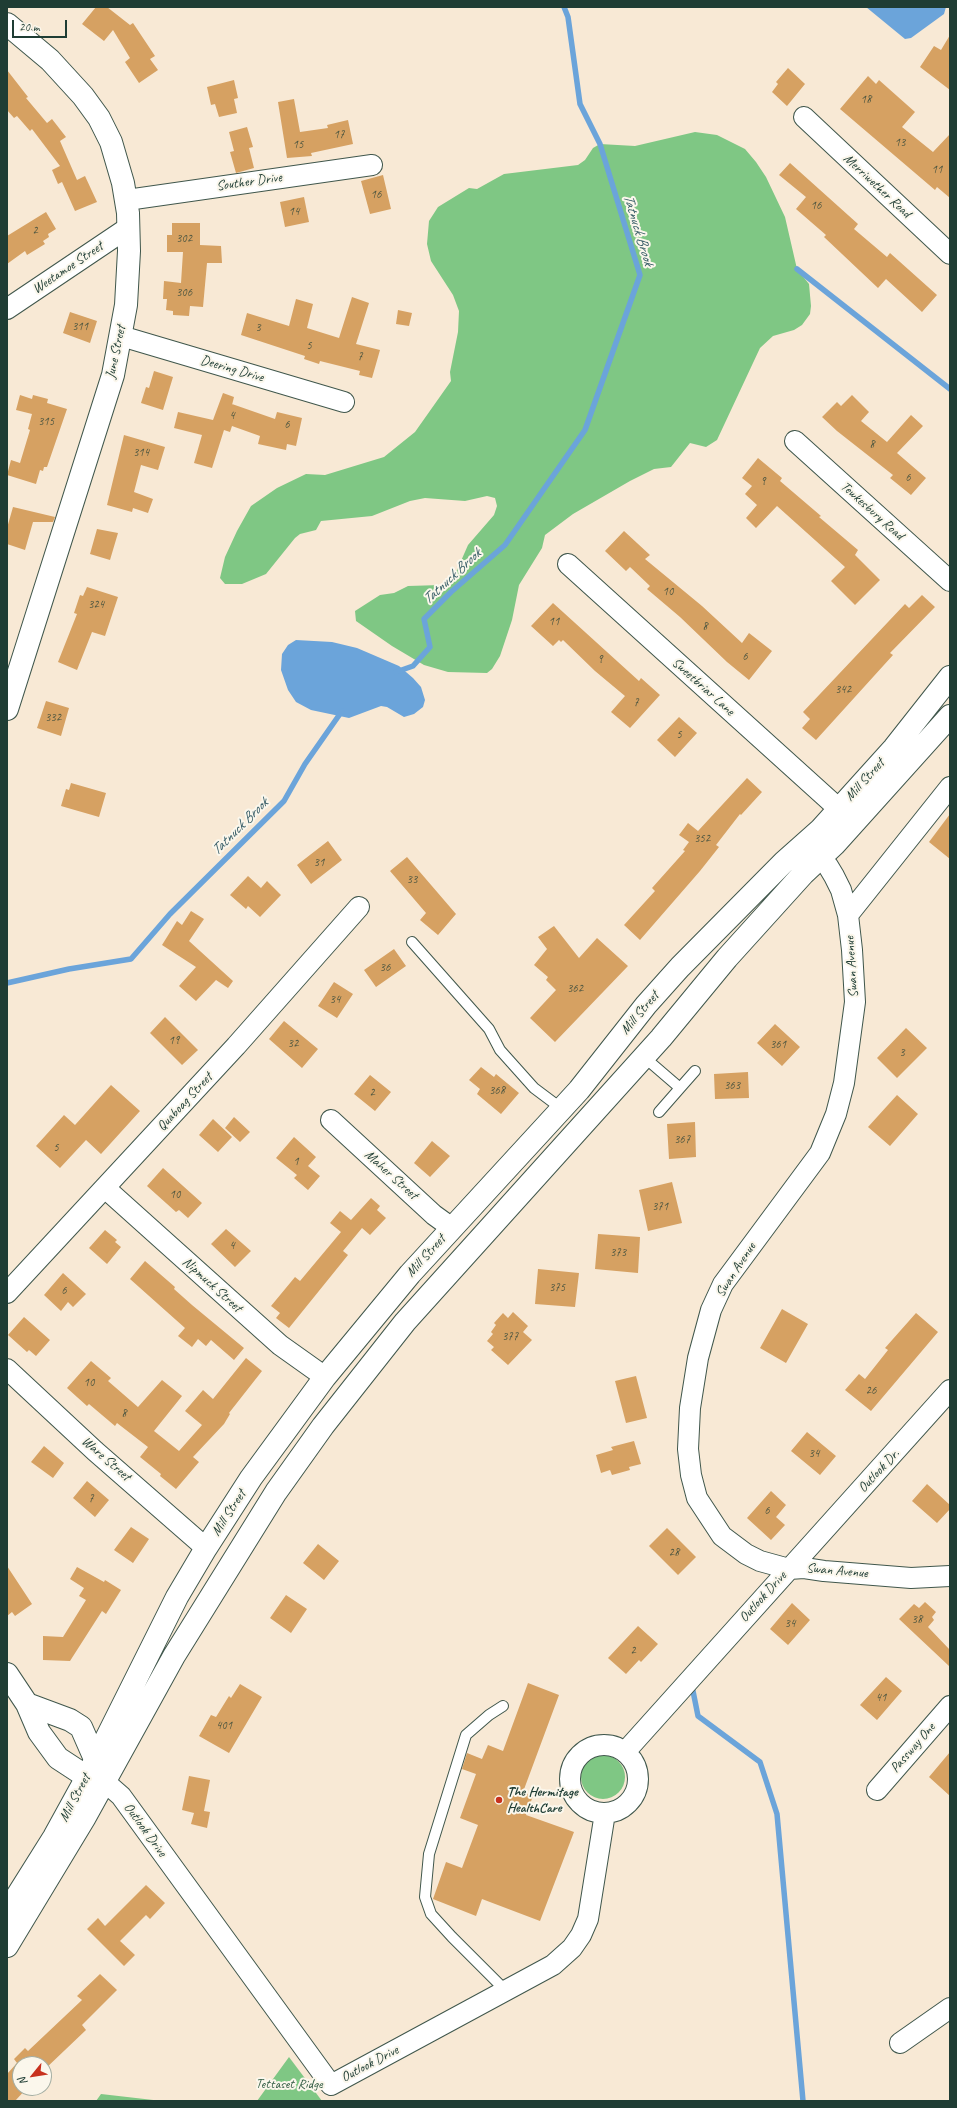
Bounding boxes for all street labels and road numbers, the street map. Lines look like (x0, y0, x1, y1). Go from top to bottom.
street label: Merriwether Road (840, 150, 914, 222)
street label: Souther Drive (215, 169, 283, 195)
street label: Weetamoe Street (29, 238, 107, 298)
street label: June Street (102, 324, 130, 380)
street label: Deering Drive (199, 352, 265, 386)
street label: Tewkesbury Road (837, 478, 907, 544)
street label: Sweetbriar Lane (668, 654, 738, 720)
street label: Mill Street (842, 755, 888, 805)
street label: Swan Avenue (841, 936, 863, 998)
street label: Mill Street (617, 988, 663, 1038)
street label: Quaboag Street (154, 1069, 216, 1135)
street label: Maher Street (361, 1147, 421, 1203)
street label: Mill Street (403, 1231, 449, 1281)
street label: Swan Avenue (712, 1240, 760, 1300)
street label: Nipmuck Street (179, 1254, 245, 1316)
street label: Ware Street (78, 1433, 134, 1485)
street label: Outlook Dr. (855, 1446, 903, 1496)
street label: Mill Street (208, 1487, 250, 1539)
street label: Swan Avenue (806, 1560, 868, 1582)
street label: Outlook Drive (736, 1568, 790, 1626)
street label: Passway One (887, 1720, 939, 1776)
street label: Mill Street (56, 1771, 94, 1825)
street label: Outlook Drive (120, 1800, 170, 1860)
street label: Outlook Drive (338, 2042, 402, 2086)

